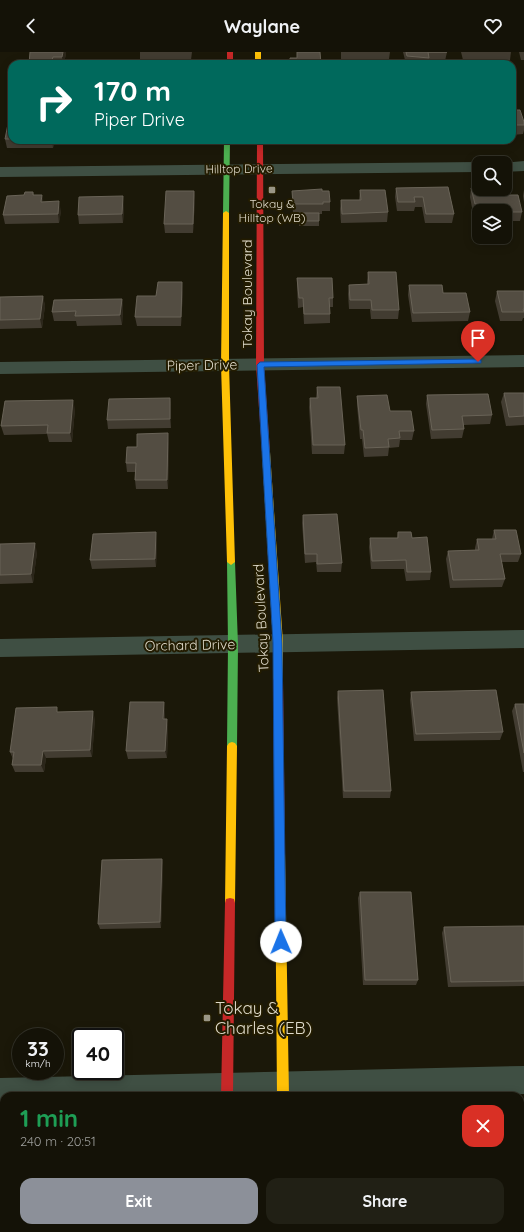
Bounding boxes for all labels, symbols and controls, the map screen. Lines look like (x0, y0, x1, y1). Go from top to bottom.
icon: back (20, 15, 42, 37)
text: Waylane (224, 15, 300, 38)
icon: heart (482, 15, 504, 37)
text: 170 m (94, 73, 171, 108)
icon: right (28, 76, 80, 128)
text: Piper Drive (94, 108, 185, 131)
map controls (472, 156, 512, 244)
button: search (472, 156, 512, 196)
street label: Hilltop Drive (205, 160, 273, 177)
marker: Tokay & Hilltop (WB) (267, 185, 277, 195)
place label: Tokay & Hilltop (WB) (239, 196, 305, 225)
button: layers (472, 204, 512, 244)
street label: Tokay Boulevard (238, 240, 256, 348)
pin (461, 321, 495, 362)
icon: arrive (467, 327, 489, 349)
street label: Piper Drive (167, 355, 238, 375)
street label: Tokay Boulevard (249, 563, 273, 673)
street label: Orchard Drive (145, 635, 236, 655)
position arrow (260, 921, 302, 963)
place label: Tokay & Charles (EB) (215, 997, 312, 1038)
marker: Tokay & Charles (EB) (202, 1013, 212, 1023)
speed limit sign: 40 (72, 1028, 124, 1080)
text: 33 (27, 1036, 49, 1061)
text: km/h (25, 1057, 51, 1070)
text: 1 min (20, 1103, 78, 1133)
button: close (462, 1105, 504, 1147)
text: 240 m · 20:51 (20, 1133, 96, 1149)
button: Exit (20, 1178, 258, 1224)
button: Share (266, 1178, 504, 1224)

